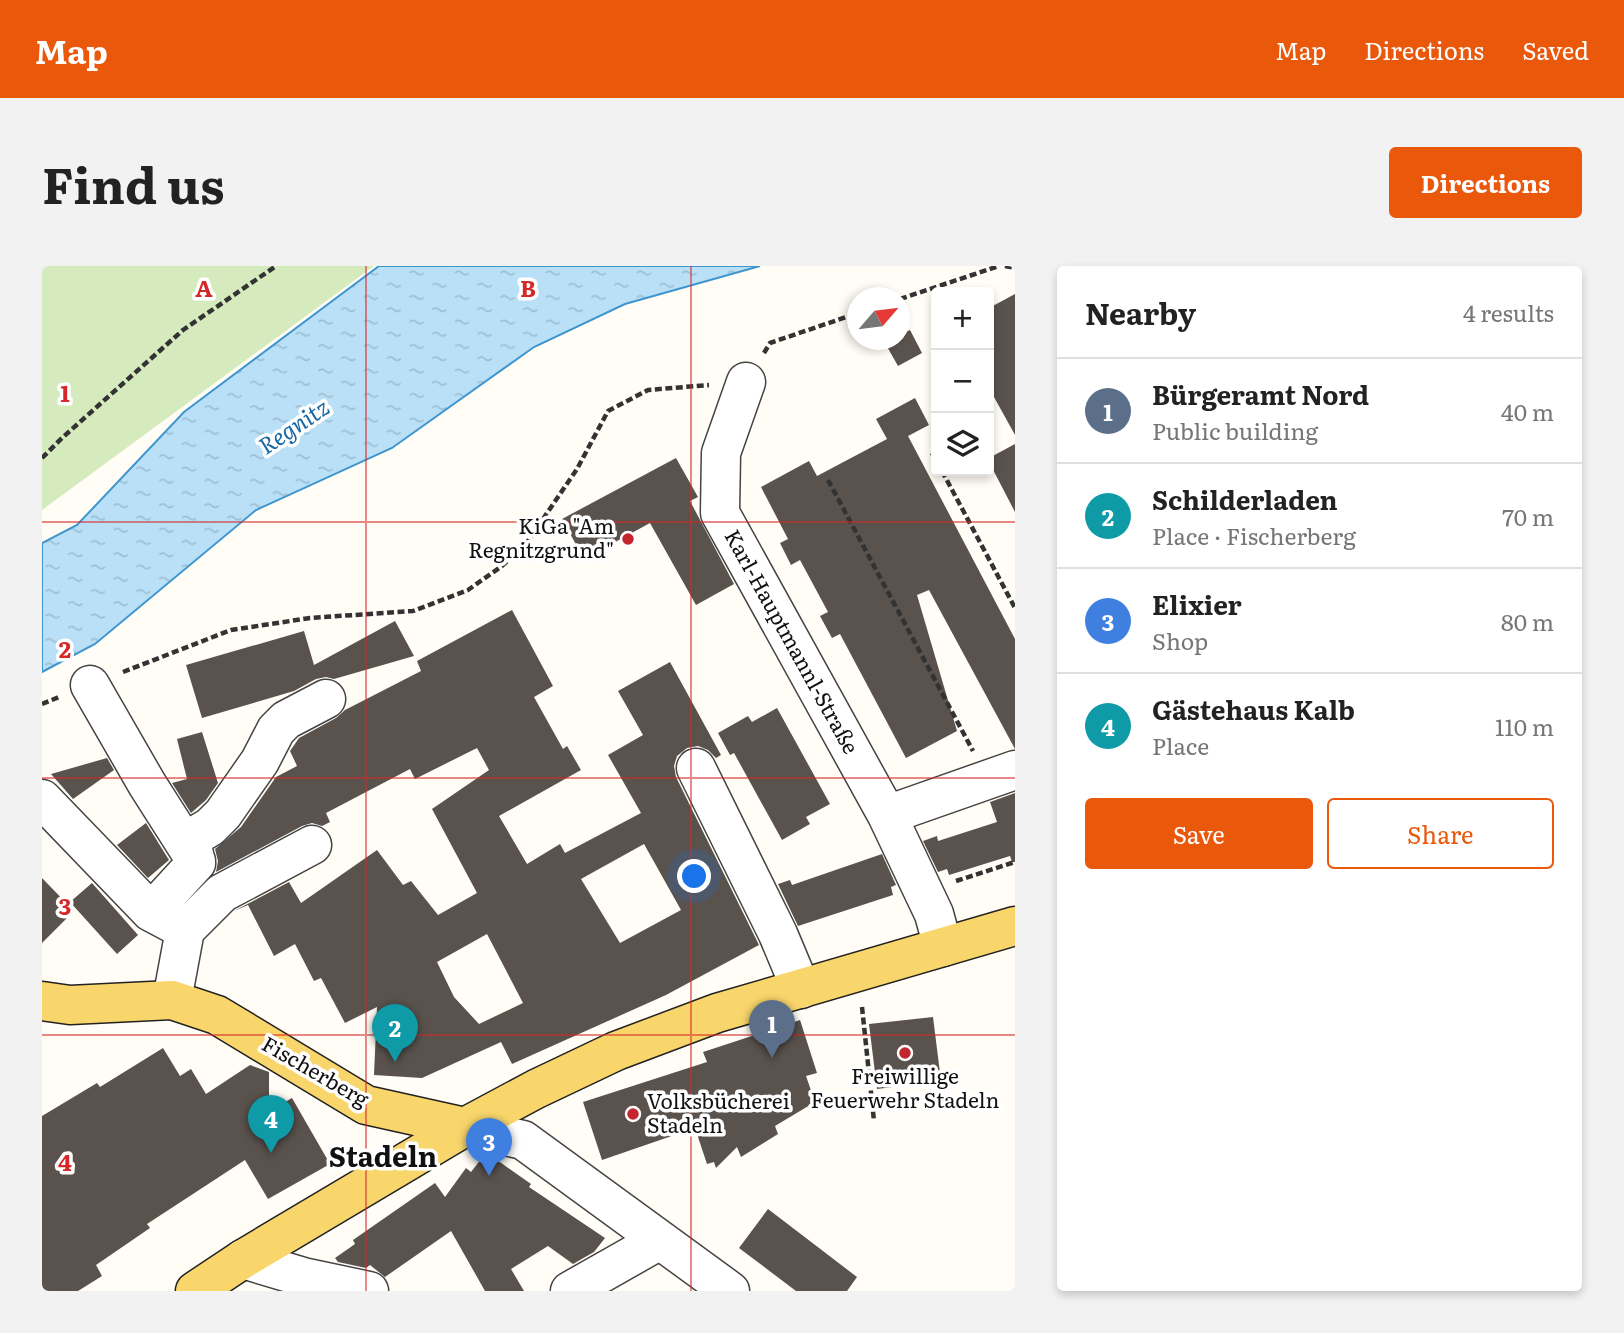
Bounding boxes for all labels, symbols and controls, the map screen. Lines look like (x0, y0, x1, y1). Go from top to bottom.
text: Map (35, 25, 108, 74)
text: Map (1275, 32, 1326, 67)
text: Directions (1364, 32, 1484, 67)
text: Saved (1522, 32, 1589, 67)
text: Find us (42, 146, 225, 219)
button: Directions (1389, 147, 1582, 218)
text: A (195, 270, 213, 304)
text: B (520, 270, 536, 304)
north arrow (847, 287, 910, 350)
map controls (931, 287, 994, 476)
button: + (931, 287, 994, 350)
text: Nearby (1085, 290, 1196, 334)
text: 4 results (1463, 295, 1554, 329)
button: − (931, 350, 994, 413)
text: Bürgeramt Nord (1152, 374, 1369, 413)
text: 1 (60, 375, 70, 409)
water label: Regnitz (251, 389, 335, 461)
text: 1 (1103, 394, 1113, 428)
text: 40 m (1501, 394, 1554, 428)
button: layers (931, 413, 994, 476)
text: Public building (1152, 413, 1318, 447)
text: Schilderladen (1152, 479, 1338, 518)
text: 2 (1102, 499, 1114, 533)
text: 70 m (1502, 499, 1554, 533)
place label: KiGa "Am Regnitzgrund" (468, 509, 614, 564)
text: Place · Fischerberg (1152, 518, 1356, 552)
street label: Karl-Hauptmannl-Straße (718, 523, 868, 759)
marker: KiGa "Am Regnitzgrund" (620, 531, 636, 547)
text: Elixier (1152, 584, 1242, 623)
text: 3 (1102, 604, 1114, 638)
text: 80 m (1501, 604, 1554, 638)
text: Shop (1152, 623, 1208, 657)
text: 2 (59, 631, 71, 665)
text: Gästehaus Kalb (1152, 689, 1355, 728)
text: 4 (1101, 709, 1115, 743)
text: 110 m (1495, 709, 1554, 743)
text: Place (1152, 728, 1209, 762)
button: Save (1085, 798, 1313, 869)
button: Share (1327, 798, 1554, 869)
your location (677, 859, 711, 893)
text: 3 (59, 888, 71, 922)
pin: 1 (749, 1000, 795, 1058)
pin: 2 (372, 1004, 418, 1062)
street label: Fischerberg (257, 1027, 376, 1113)
marker: Freiwillige Feuerwehr Stadeln (897, 1045, 913, 1061)
place label: Freiwillige Feuerwehr Stadeln (811, 1059, 1000, 1114)
place label: Volksbücherei Stadeln (647, 1084, 790, 1139)
pin: 4 (248, 1095, 294, 1153)
marker: Volksbücherei Stadeln (625, 1106, 641, 1122)
pin: 3 (466, 1118, 512, 1176)
district label: Stadeln (329, 1134, 437, 1176)
text: 4 (58, 1144, 72, 1178)

